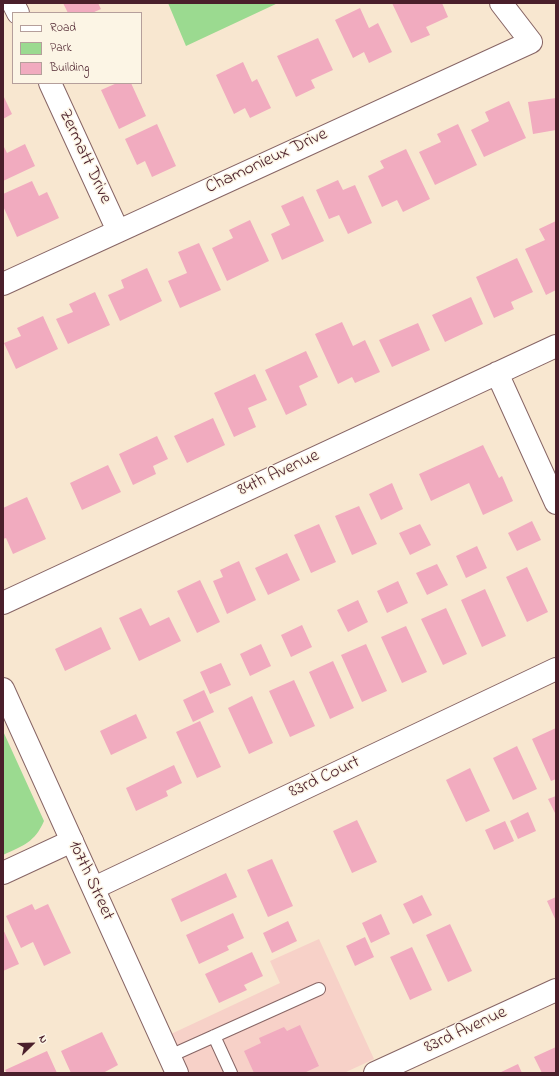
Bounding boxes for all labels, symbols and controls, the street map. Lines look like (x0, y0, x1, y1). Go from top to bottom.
legend (12, 12, 142, 84)
text: Road (50, 19, 76, 37)
text: Park (50, 39, 72, 57)
text: Building (50, 59, 89, 77)
street label: Zermatt Drive (53, 106, 115, 208)
street label: Chamonieux Drive (203, 124, 331, 200)
street label: 84th Avenue (235, 446, 323, 502)
street label: 83rd Court (286, 752, 364, 804)
street label: 107th Street (62, 838, 118, 924)
street label: 83rd Avenue (421, 1003, 511, 1059)
north arrow (12, 1024, 52, 1064)
text: N (34, 1033, 52, 1046)

